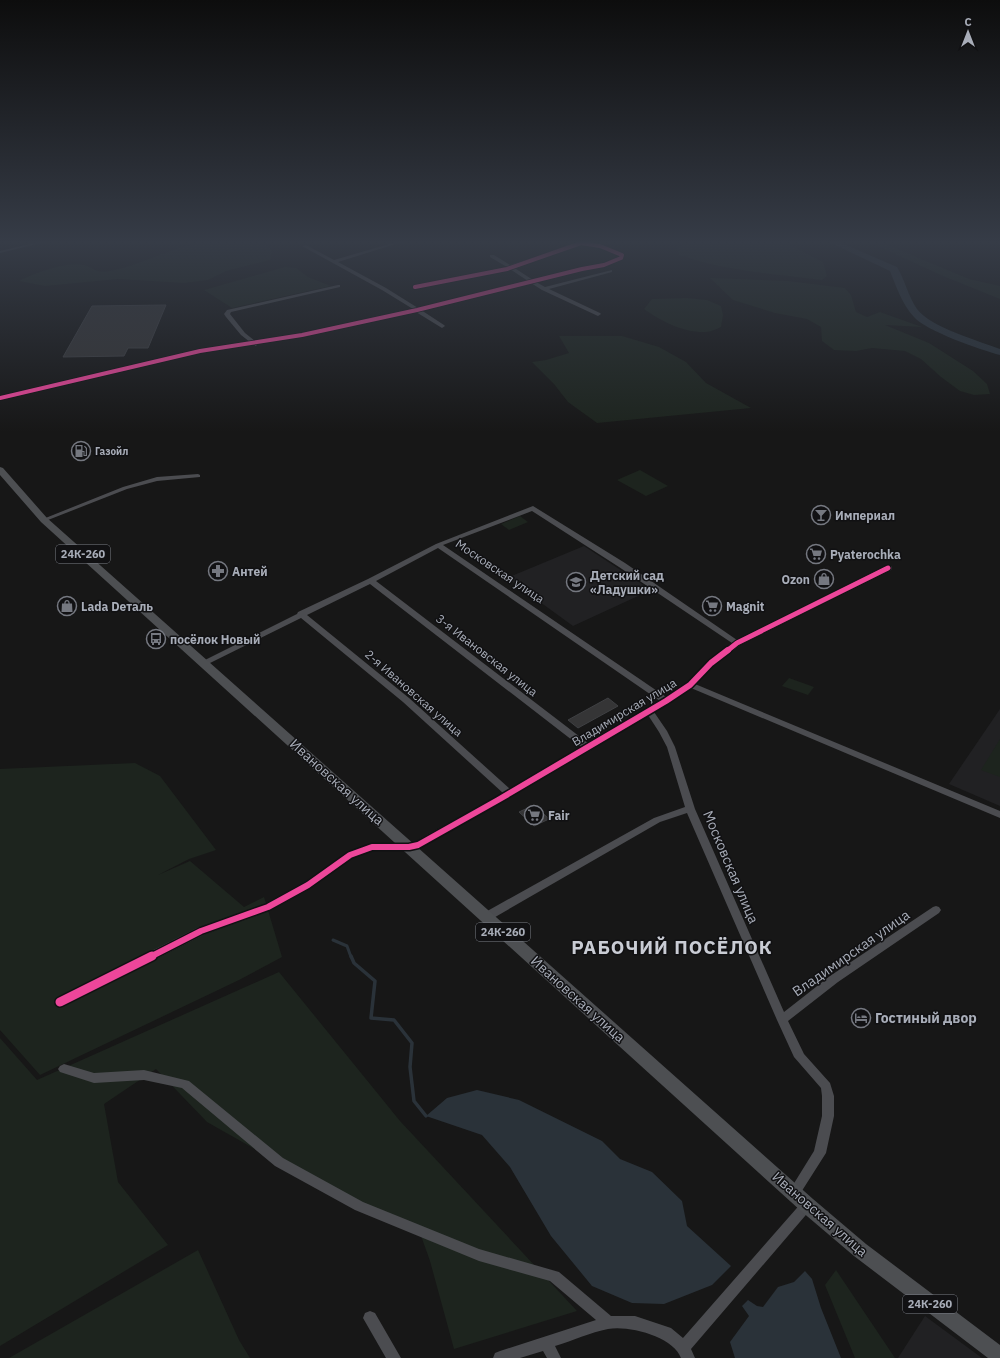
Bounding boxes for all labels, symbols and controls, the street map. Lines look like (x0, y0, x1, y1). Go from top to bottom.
north arrow (948, 12, 988, 52)
text: С (964, 15, 972, 29)
fuel station icon: Газойл (70, 440, 92, 462)
place label: Газойл (95, 445, 128, 458)
bar icon: Империал (810, 504, 832, 526)
place label: Империал (835, 508, 895, 523)
street label: Московская улица (453, 536, 548, 607)
supermarket icon: Pyaterochka (805, 543, 827, 565)
road number: 24К-260 (56, 545, 110, 563)
place label: Pyaterochka (830, 547, 901, 562)
pharmacy icon: Антей (207, 560, 229, 582)
place label: Антей (232, 564, 268, 579)
place label: Детский сад «Ладушки» (590, 568, 664, 597)
shop icon: Ozon (813, 568, 835, 590)
school or university icon: Детский сад «Ладушки» (565, 571, 587, 593)
place label: Ozon (781, 572, 810, 587)
shop icon: Lada Dеталь (56, 595, 78, 617)
supermarket icon: Magnit (701, 595, 723, 617)
place label: Lada Dеталь (81, 599, 153, 614)
place label: Magnit (726, 599, 765, 614)
street label: 3-я Ивановская улица (433, 611, 541, 700)
bus stop icon: посёлок Новый (145, 628, 167, 650)
place label: посёлок Новый (170, 632, 260, 647)
street label: 2-я Ивановская улица (362, 646, 466, 740)
street label: Владимирская улица (569, 675, 679, 749)
street label: Ивановская улица (286, 735, 388, 829)
supermarket icon: Fair (523, 804, 545, 826)
place label: Fair (548, 808, 570, 823)
street label: Московская улица (699, 808, 763, 927)
street label: Владимирская улица (789, 905, 914, 1000)
road number: 24К-260 (476, 923, 530, 941)
district label: РАБОЧИЙ ПОСЁЛОК (571, 935, 773, 959)
street label: Ивановская улица (527, 952, 629, 1046)
hotel icon: Гостиный двор (850, 1007, 872, 1029)
place label: Гостиный двор (875, 1009, 977, 1027)
street label: Ивановская улица (769, 1168, 872, 1261)
road number: 24К-260 (903, 1295, 957, 1313)

